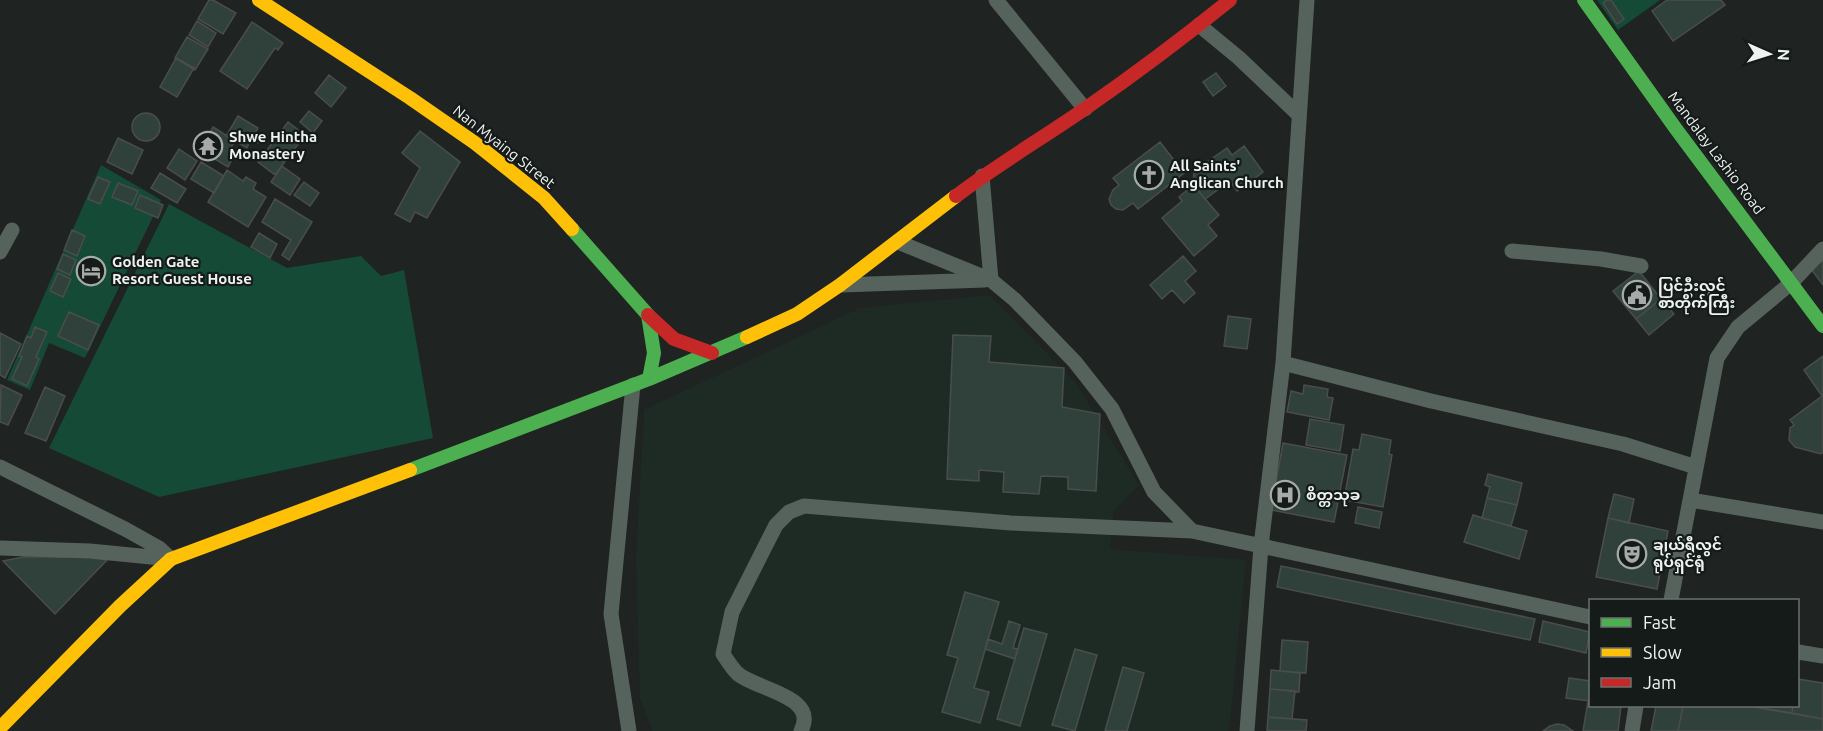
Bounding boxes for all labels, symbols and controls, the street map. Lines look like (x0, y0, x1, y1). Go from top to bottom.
north arrow (1739, 24, 1799, 84)
text: N (1775, 48, 1793, 61)
street label: Mandalay Lashio Road (1665, 88, 1768, 217)
street label: Nan Myaing Street (450, 102, 559, 192)
place label: Shwe Hintha Monastery (229, 128, 317, 162)
temple icon: Shwe Hintha Monastery (192, 130, 224, 162)
place label: All Saints' Anglican Church (1170, 157, 1284, 191)
church icon: All Saints' Anglican Church (1133, 159, 1165, 191)
place label: Golden Gate Resort Guest House (112, 253, 252, 287)
hotel icon: Golden Gate Resort Guest House (75, 255, 107, 287)
place label: ပြင်ဦးလွင် စာတိုက်ကြီး (1658, 276, 1735, 315)
public building icon: ပြင်ဦးလွင် စာတိုက်ကြီး (1621, 279, 1653, 311)
hospital icon: စိတ္တသုခ (1269, 479, 1301, 511)
place label: စိတ္တသုခ (1306, 485, 1360, 507)
place label: ချယ်ရီလွင် ရုပ်ရှင်ရုံ (1653, 535, 1722, 574)
theatre icon: ချယ်ရီလွင် ရုပ်ရှင်ရုံ (1616, 538, 1648, 570)
legend (1589, 599, 1799, 707)
text: Fast (1643, 612, 1676, 632)
text: Slow (1643, 642, 1682, 662)
text: Jam (1643, 672, 1677, 692)

